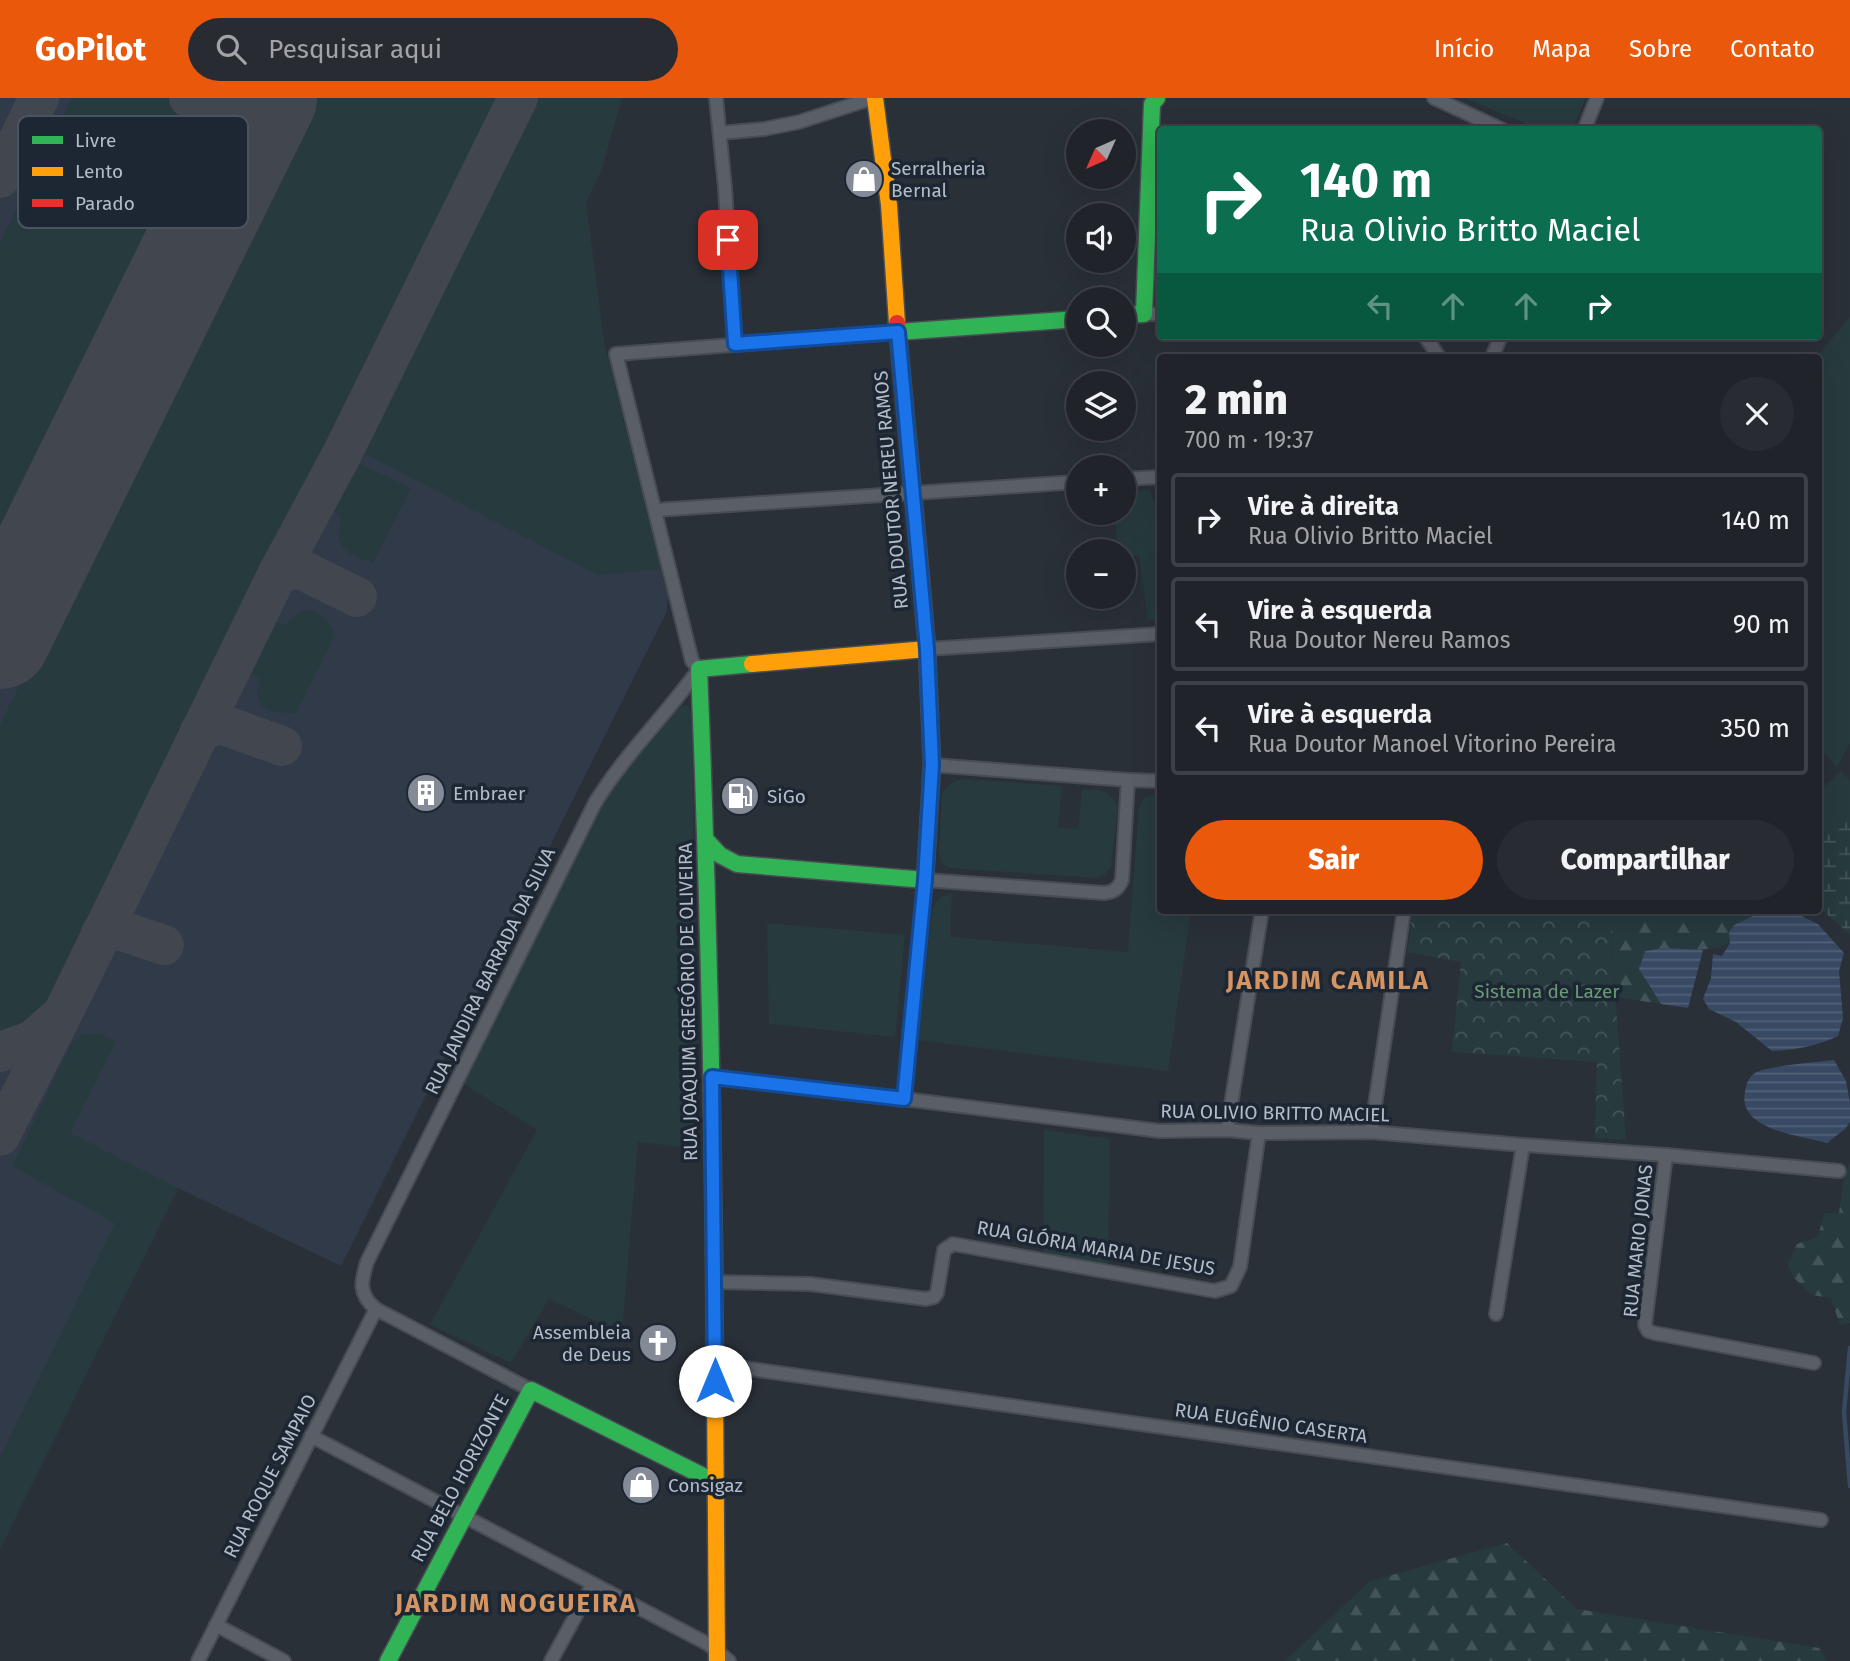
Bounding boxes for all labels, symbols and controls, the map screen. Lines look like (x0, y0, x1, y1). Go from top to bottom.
search box (188, 18, 678, 81)
text: GoPilot (35, 29, 146, 69)
icon: search (212, 30, 250, 68)
text: Pesquisar aqui (268, 34, 442, 65)
text: Início (1434, 35, 1494, 63)
text: Mapa (1532, 35, 1591, 63)
text: Sobre (1629, 35, 1692, 63)
text: Contato (1730, 35, 1815, 63)
legend (18, 116, 248, 228)
north arrow (1066, 119, 1136, 189)
map controls (1066, 119, 1136, 609)
text: Livre (75, 129, 116, 152)
text: 140 m (1300, 151, 1432, 210)
icon: right (1185, 154, 1276, 245)
place label: Serralheria Bernal (891, 157, 986, 202)
shop icon: Serralheria Bernal (843, 158, 885, 200)
text: Lento (75, 160, 123, 183)
text: Parado (75, 192, 135, 215)
button: sound (1066, 203, 1136, 273)
pin (698, 210, 758, 270)
text: Rua Olivio Britto Maciel (1300, 211, 1640, 249)
icon: arrive (709, 221, 747, 259)
button: search (1066, 287, 1136, 357)
icon: left (1361, 287, 1399, 325)
icon: ahead (1434, 287, 1472, 325)
icon: ahead (1507, 287, 1545, 325)
icon: right (1580, 287, 1618, 325)
street label: RUA DOUTOR NEREU RAMOS (869, 370, 913, 610)
button: layers (1066, 371, 1136, 441)
text: 2 min (1185, 375, 1288, 425)
button: close (1720, 377, 1794, 451)
text: 700 m · 19:37 (1185, 426, 1313, 454)
button: + (1066, 455, 1136, 525)
text: Vire à direita (1248, 491, 1399, 522)
icon: right (1189, 501, 1227, 539)
text: 140 m (1721, 505, 1790, 536)
text: Rua Olivio Britto Maciel (1248, 522, 1493, 550)
button: − (1066, 539, 1136, 609)
text: Vire à esquerda (1248, 595, 1432, 626)
icon: left (1189, 605, 1227, 643)
text: 90 m (1733, 609, 1790, 640)
text: Rua Doutor Nereu Ramos (1248, 626, 1510, 654)
text: Vire à esquerda (1248, 699, 1432, 730)
icon: left (1189, 709, 1227, 747)
text: 350 m (1720, 713, 1790, 744)
text: Rua Doutor Manoel Vitorino Pereira (1248, 730, 1617, 758)
building icon: Embraer (405, 772, 447, 814)
fuel station icon: SiGo (719, 775, 761, 817)
place label: Embraer (453, 782, 526, 805)
place label: SiGo (767, 785, 806, 808)
button: Sair (1185, 820, 1483, 900)
button: Compartilhar (1497, 820, 1794, 900)
street label: RUA JOAQUIM GREGÓRIO DE OLIVEIRA (674, 842, 702, 1161)
street label: RUA JANDIRA BARRADA DA SILVA (420, 844, 560, 1098)
district label: JARDIM CAMILA (1225, 965, 1430, 996)
park label: Sistema de Lazer (1474, 980, 1620, 1003)
street label: RUA OLIVIO BRITTO MACIEL (1160, 1099, 1390, 1127)
street label: RUA MARIO JONAS (1619, 1163, 1657, 1319)
street label: RUA GLÓRIA MARIA DE JESUS (975, 1216, 1217, 1280)
place label: Assembleia de Deus (533, 1321, 631, 1366)
church icon: Assembleia de Deus (637, 1322, 679, 1364)
position arrow (678, 1344, 752, 1418)
street label: RUA ROQUE SAMPAIO (219, 1390, 321, 1562)
street label: RUA BELO HORIZONTE (406, 1390, 514, 1566)
street label: RUA EUGÊNIO CASERTA (1173, 1398, 1369, 1448)
shop icon: Consigaz (620, 1464, 662, 1506)
place label: Consigaz (668, 1474, 743, 1497)
district label: JARDIM NOGUEIRA (394, 1588, 637, 1619)

